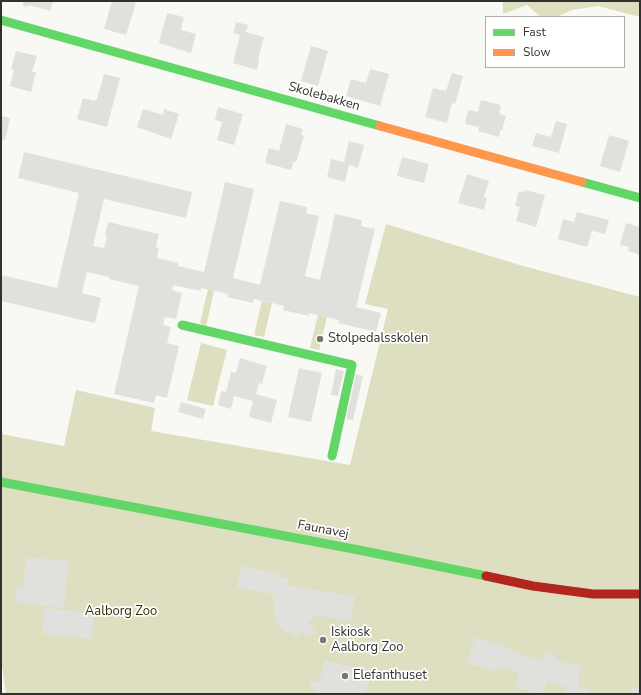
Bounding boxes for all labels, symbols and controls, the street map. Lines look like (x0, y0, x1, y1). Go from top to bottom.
legend (485, 16, 625, 68)
text: Fast (523, 24, 546, 40)
text: Slow (523, 44, 551, 60)
street label: Skolebakken (286, 79, 362, 115)
place label: Stolpedalsskolen (328, 331, 428, 347)
marker: Stolpedalsskolen (315, 334, 325, 344)
street label: Faunavej (296, 517, 350, 543)
park label: Aalborg Zoo (85, 604, 157, 620)
place label: Iskiosk Aalborg Zoo (331, 625, 403, 656)
marker: Iskiosk Aalborg Zoo (318, 635, 328, 645)
place label: Elefanthuset (353, 668, 427, 684)
marker: Elefanthuset (340, 671, 350, 681)

